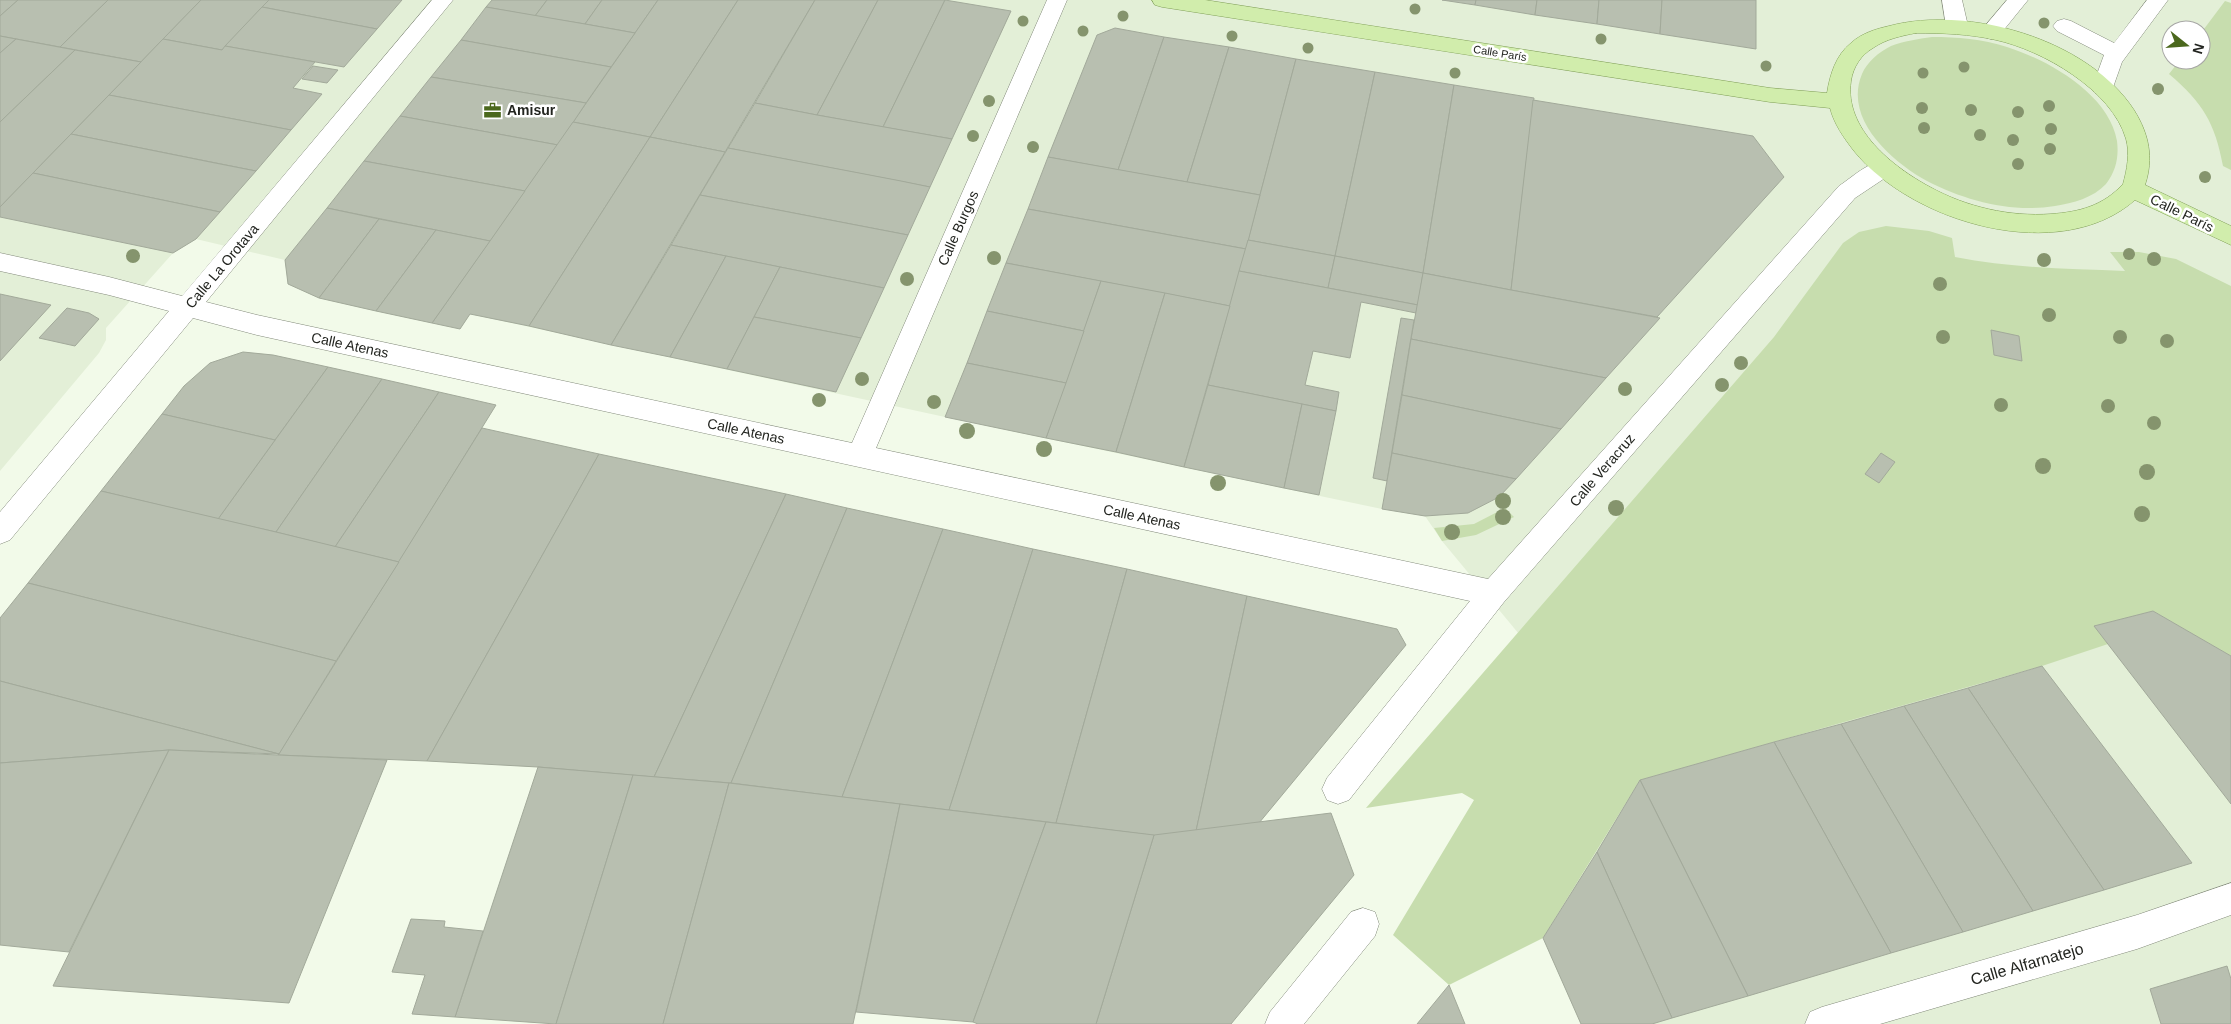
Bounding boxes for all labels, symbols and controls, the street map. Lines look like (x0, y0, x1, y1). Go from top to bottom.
north arrow (2161, 20, 2211, 70)
text: N (2189, 42, 2208, 56)
street label: Calle París (1472, 43, 1528, 63)
office icon: Amisur (483, 100, 503, 120)
place label: Amisur (507, 102, 556, 118)
street label: Calle Burgos (934, 188, 982, 268)
street label: Calle París (2148, 191, 2216, 235)
street label: Calle La Orotava (182, 220, 262, 311)
street label: Calle Atenas (310, 329, 390, 361)
street label: Calle Atenas (706, 415, 786, 447)
street label: Calle Veracruz (1566, 430, 1638, 510)
street label: Calle Atenas (1102, 501, 1182, 533)
street label: Calle Alfarnatejo (1969, 940, 2085, 988)

